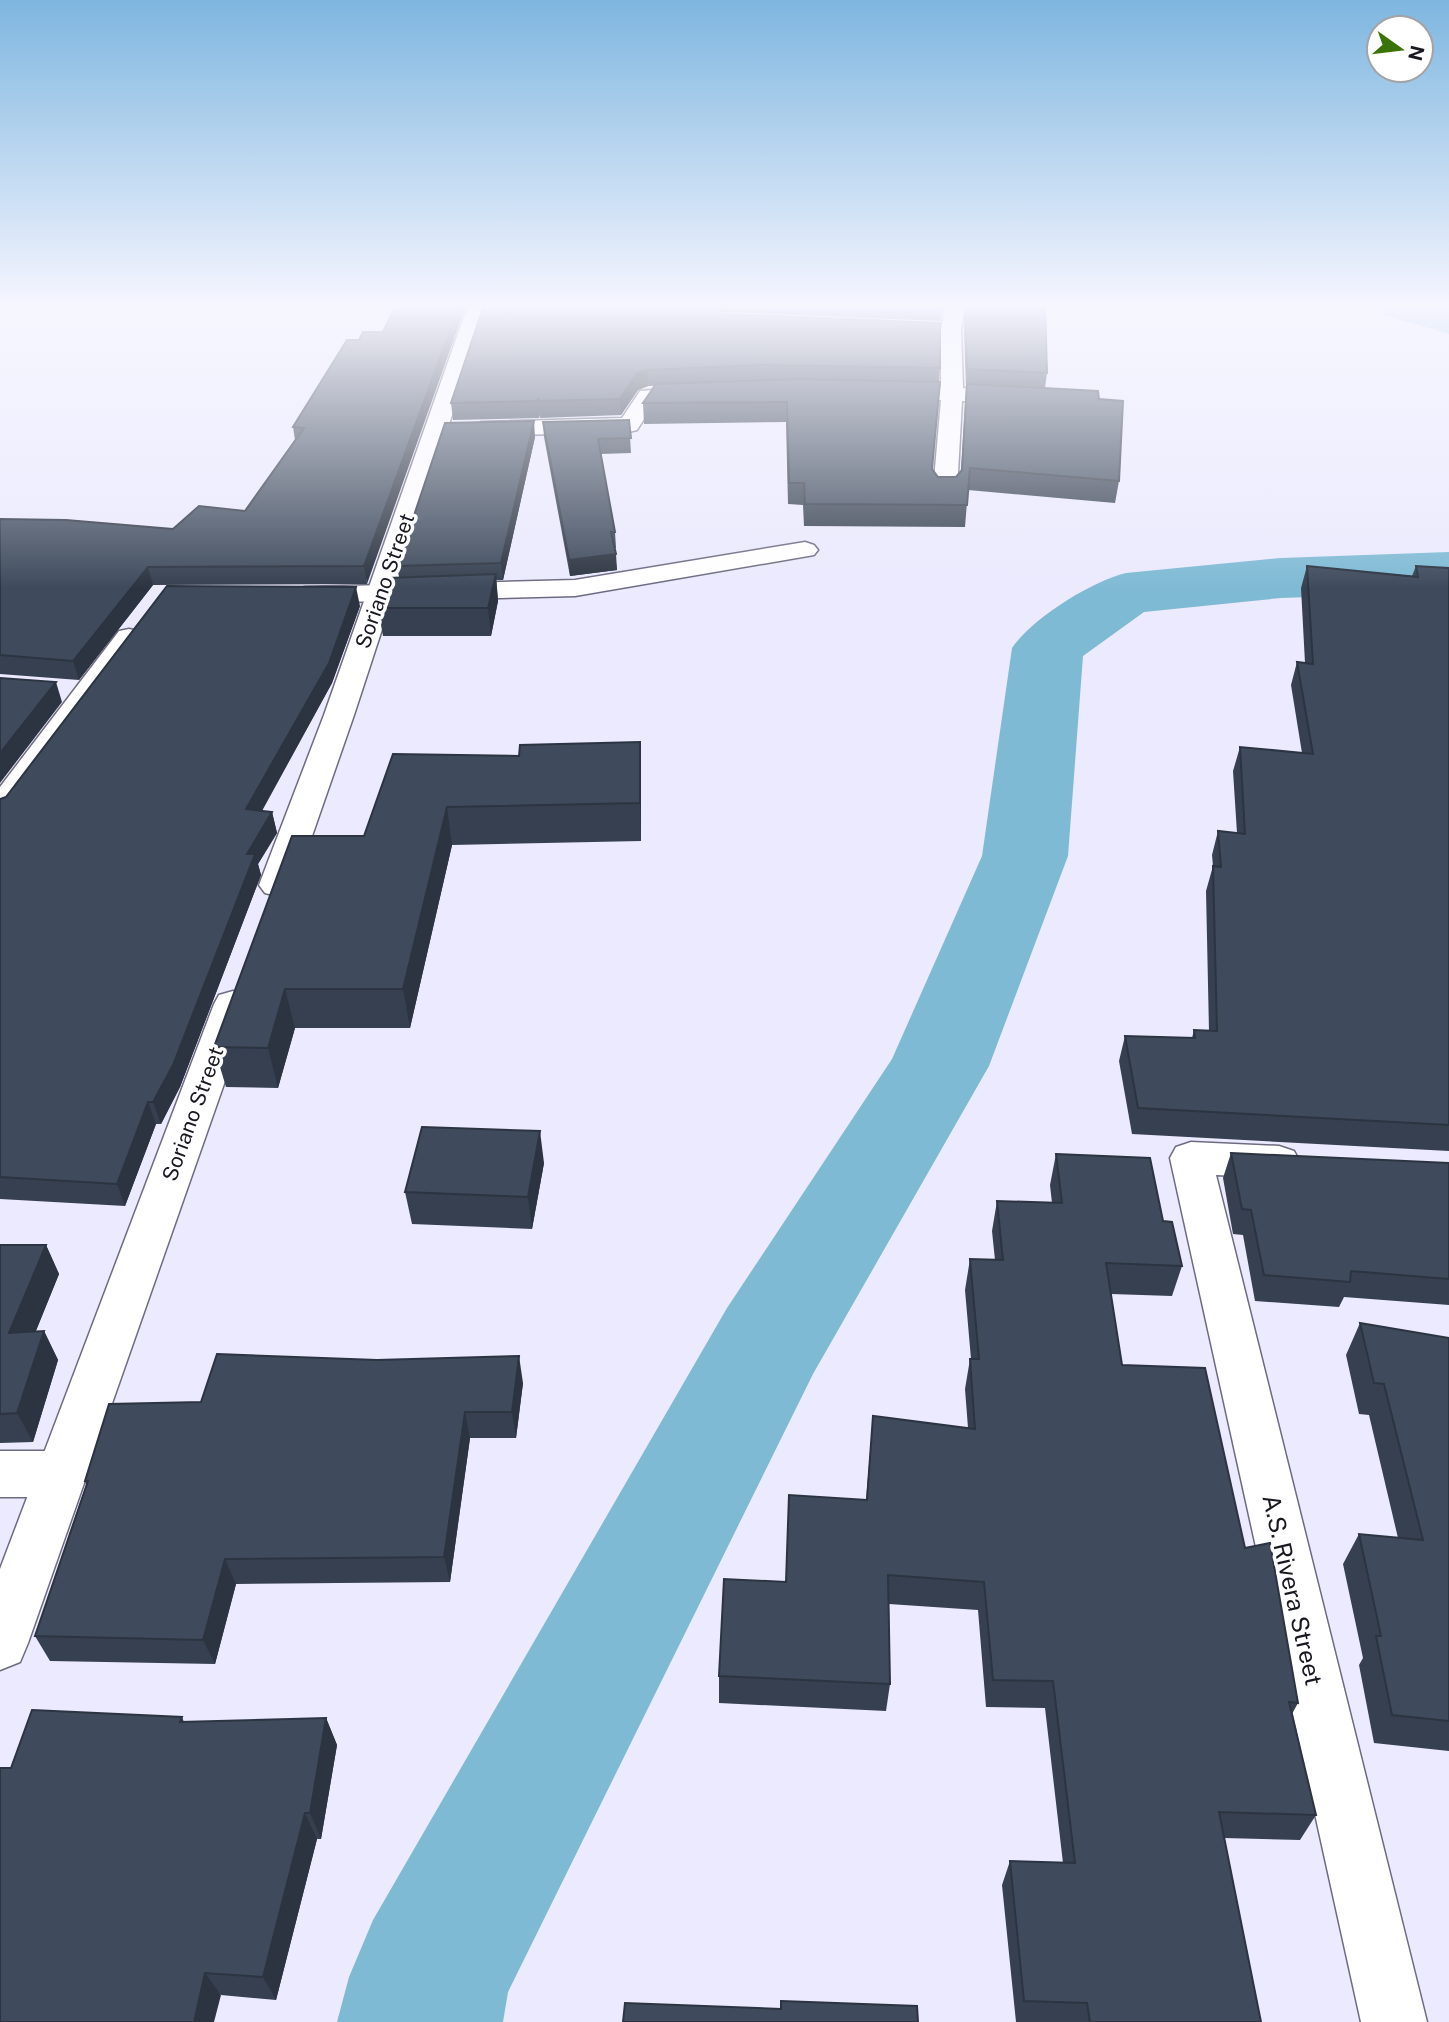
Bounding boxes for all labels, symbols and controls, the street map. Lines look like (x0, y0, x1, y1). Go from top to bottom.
north arrow (1365, 14, 1435, 84)
text: N (1404, 43, 1429, 63)
street label: Soriano Street (350, 510, 419, 652)
street label: Soriano Street (157, 1043, 228, 1184)
street label: A.S. Rivera Street (1257, 1492, 1329, 1688)

